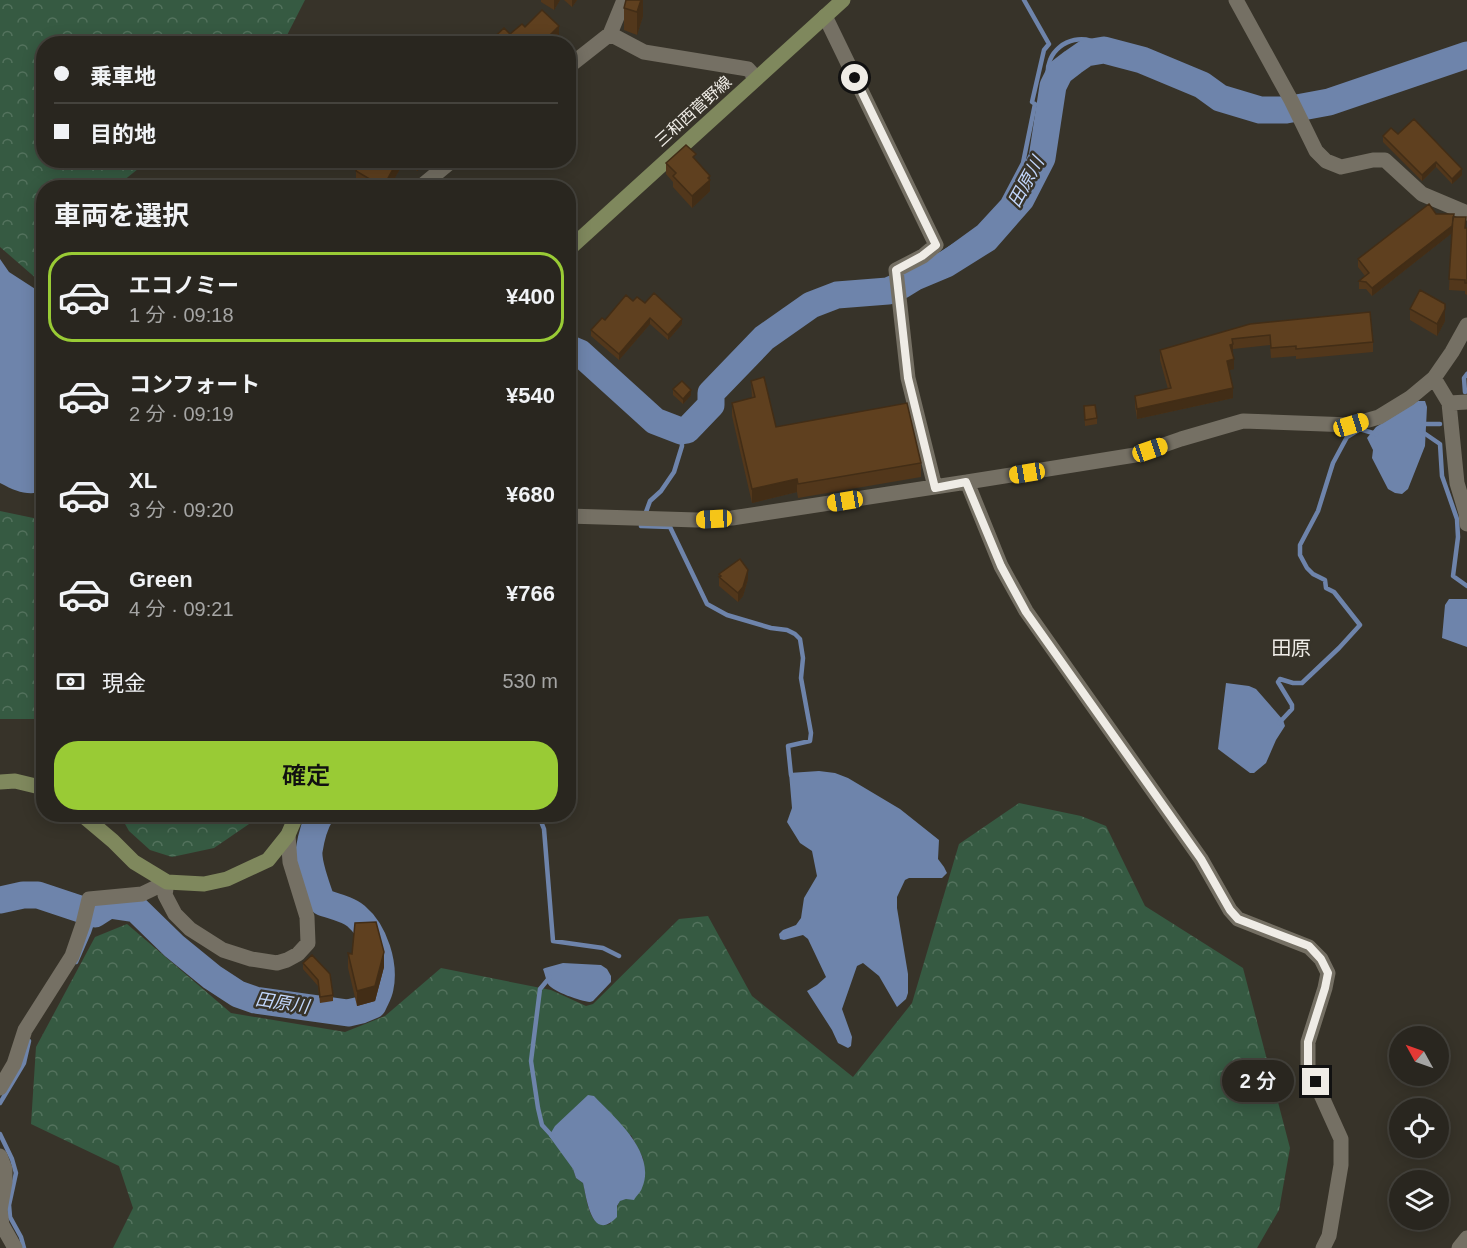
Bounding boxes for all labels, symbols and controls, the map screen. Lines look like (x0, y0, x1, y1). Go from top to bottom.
text: 乗車地 (90, 64, 156, 89)
route start (841, 64, 868, 91)
street label: 三和西菅野線 (652, 73, 735, 150)
text: 目的地 (90, 122, 156, 147)
water label: 田原川 (1004, 152, 1049, 210)
text: 車両を選択 (54, 201, 189, 231)
icon: car (57, 270, 111, 324)
text: エコノミー (129, 273, 239, 298)
text: ¥400 (506, 284, 555, 309)
text: 1 分 · 09:18 (129, 304, 234, 326)
icon: car (57, 369, 111, 423)
text: コンフォート (129, 372, 260, 397)
text: ¥540 (506, 383, 555, 408)
text: 2 分 · 09:19 (129, 403, 234, 425)
car (1331, 411, 1371, 439)
car (1130, 436, 1170, 464)
car (1008, 461, 1046, 485)
icon: car (57, 468, 111, 522)
text: XL (129, 468, 157, 493)
text: ¥680 (506, 482, 555, 507)
car (826, 489, 864, 513)
text: 3 分 · 09:20 (129, 499, 234, 521)
car (696, 509, 732, 529)
icon: car (57, 567, 111, 621)
text: Green (129, 567, 193, 592)
text: ¥766 (506, 581, 555, 606)
text: 4 分 · 09:21 (129, 598, 234, 620)
district label: 田原 (1271, 637, 1311, 659)
icon: cash (54, 665, 87, 698)
text: 530 m (502, 670, 558, 692)
text: 現金 (102, 671, 146, 696)
button: 確定 (54, 741, 558, 810)
water label: 田原川 (254, 989, 312, 1017)
north arrow (1389, 1026, 1449, 1086)
map controls (1389, 1026, 1449, 1230)
callout: 2 分 (1223, 1061, 1295, 1103)
route end (1302, 1068, 1329, 1095)
text: 2 分 (1240, 1070, 1276, 1092)
button: locate (1389, 1098, 1449, 1158)
button: layers (1389, 1170, 1449, 1230)

